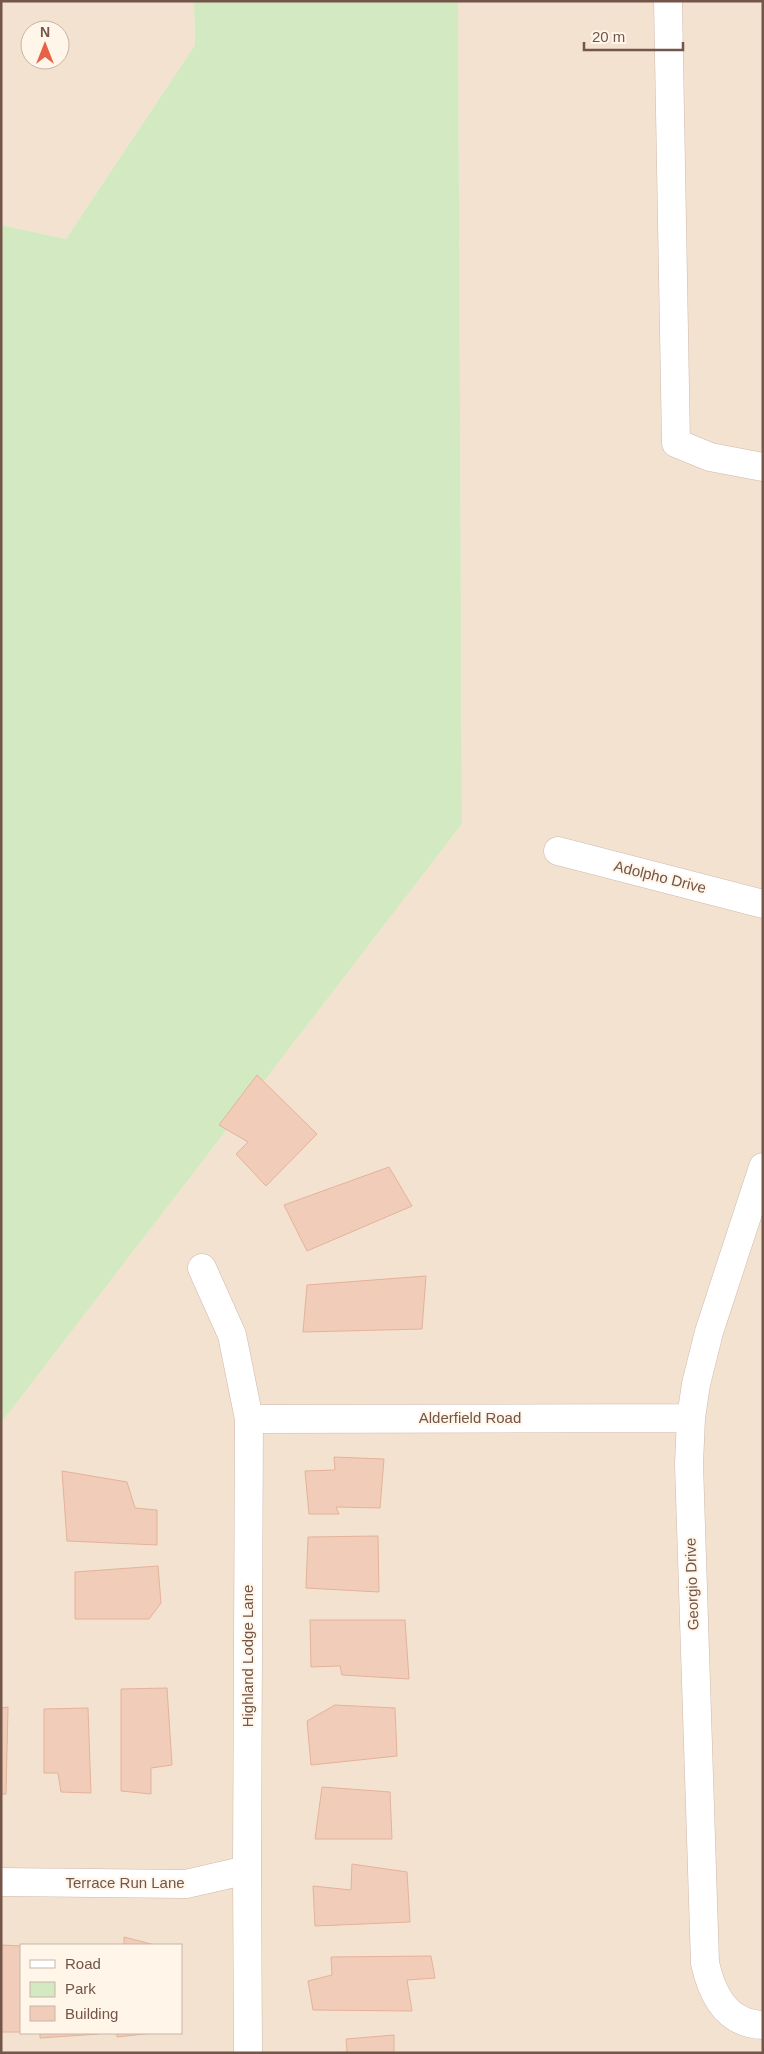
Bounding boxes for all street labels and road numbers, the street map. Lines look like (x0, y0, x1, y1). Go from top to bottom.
street label: Adolpho Drive (612, 857, 708, 896)
street label: Alderfield Road (419, 1409, 521, 1426)
street label: Georgio Drive (681, 1537, 702, 1631)
street label: Highland Lodge Lane (239, 1585, 256, 1727)
street label: Terrace Run Lane (65, 1874, 185, 1891)

